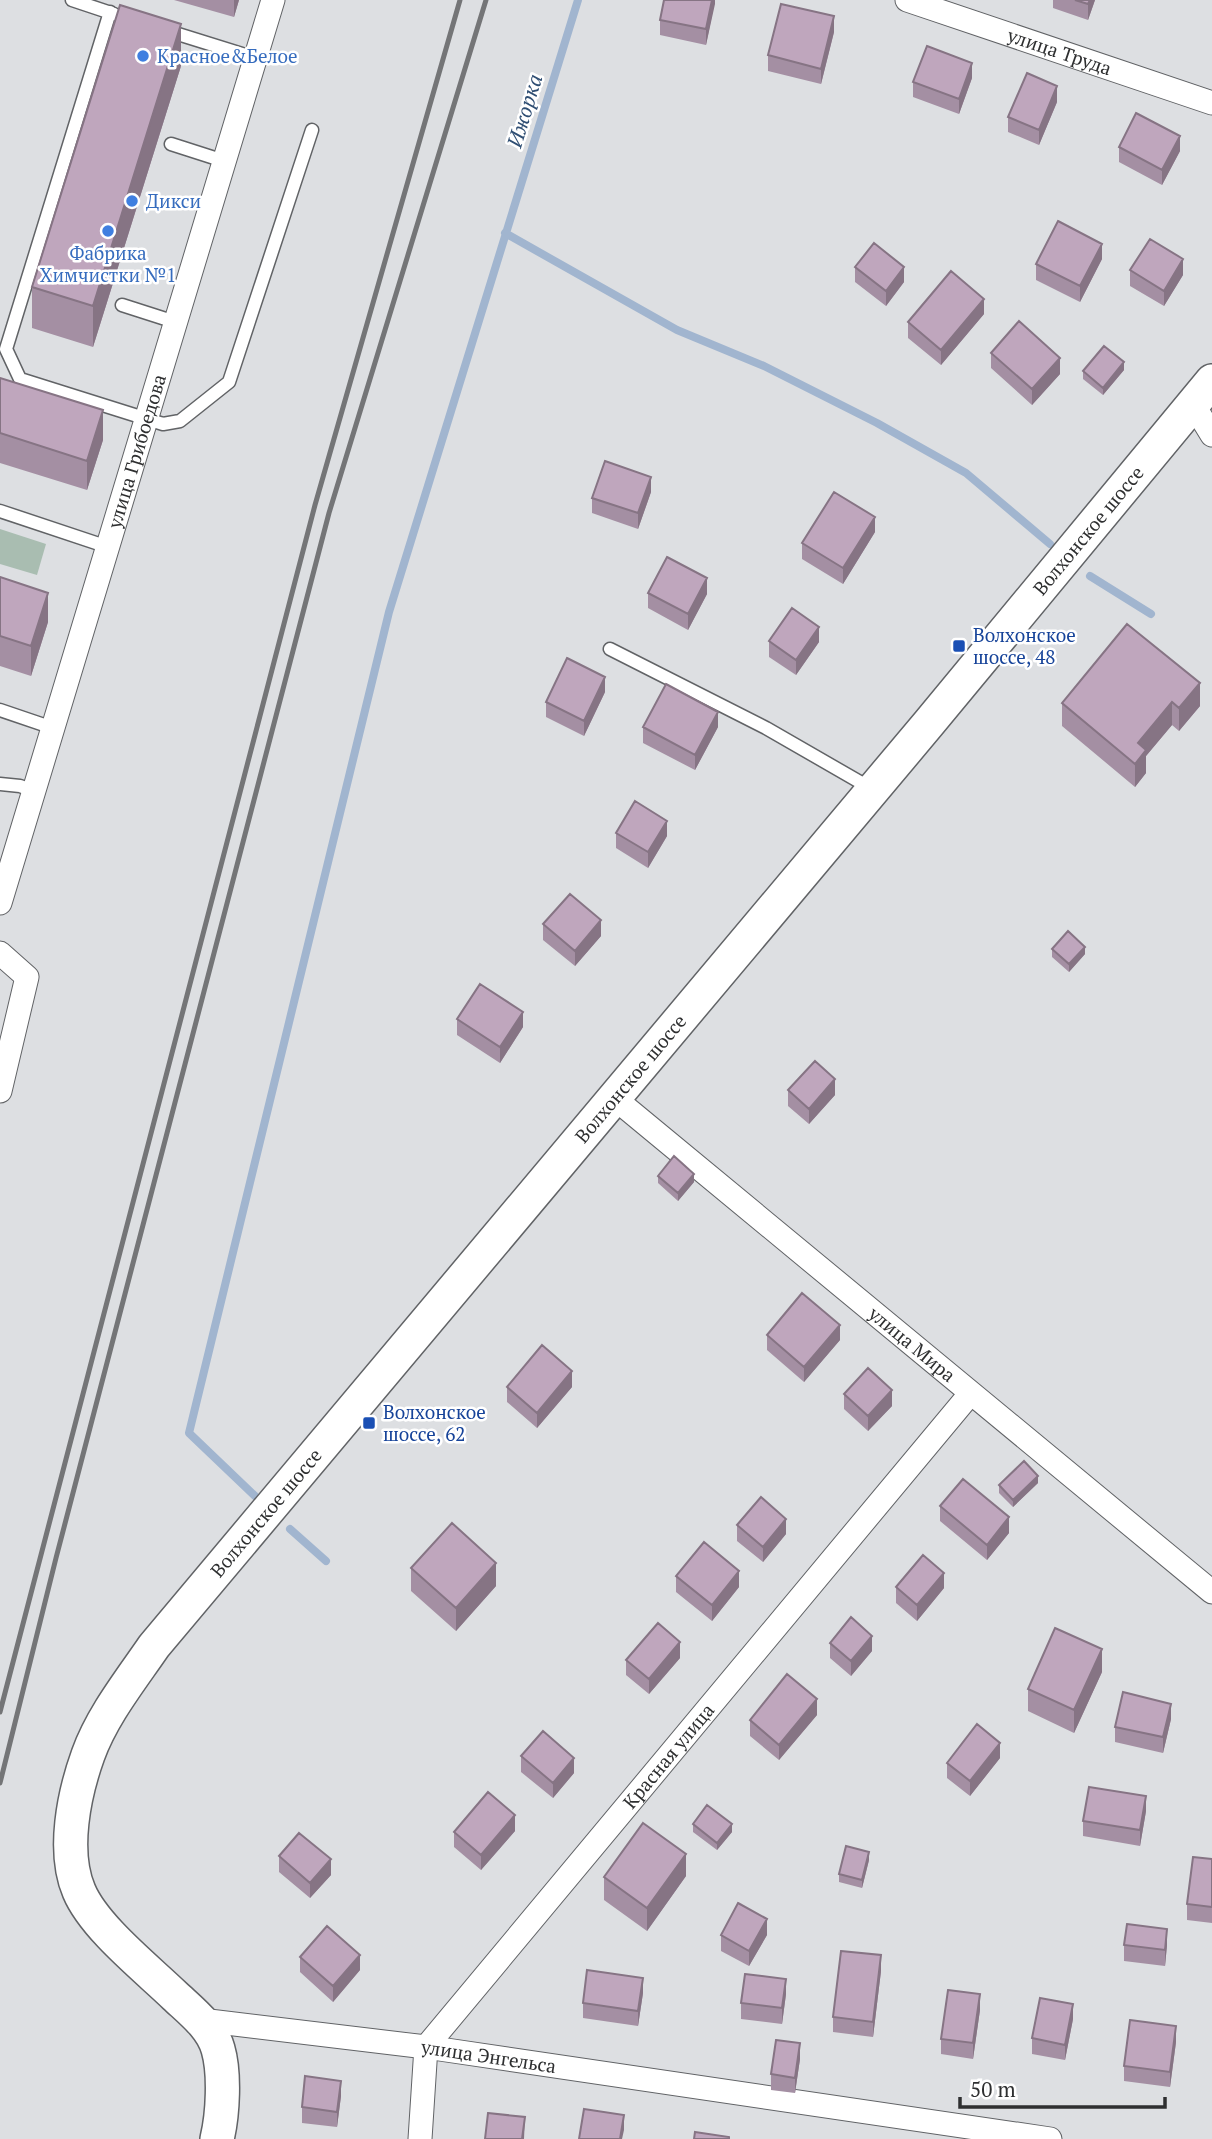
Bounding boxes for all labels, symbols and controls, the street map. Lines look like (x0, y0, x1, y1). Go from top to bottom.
street label: улица Труда (1003, 22, 1115, 80)
place label: Красное&Белое (157, 43, 298, 68)
marker: Красное&Белое (135, 48, 151, 64)
water label: Ижорка (499, 71, 548, 152)
place label: Дикси (146, 188, 201, 213)
marker: Дикси (124, 193, 140, 209)
marker: Фабрика Химчистки №1 (100, 223, 116, 239)
place label: Фабрика Химчистки №1 (40, 240, 176, 287)
street label: улица Грибоедова (101, 371, 171, 532)
street label: Волхонское шоссе (1027, 460, 1149, 600)
place label: Волхонское шоссе, 48 (973, 622, 1076, 669)
marker: Волхонское шоссе, 48 (951, 638, 967, 654)
street label: Волхонское шоссе (569, 1009, 691, 1148)
street label: улица Мира (863, 1300, 961, 1387)
place label: Волхонское шоссе, 62 (383, 1399, 486, 1446)
marker: Волхонское шоссе, 62 (361, 1415, 377, 1431)
street label: Волхонское шоссе (204, 1443, 327, 1582)
street label: Красная улица (617, 1697, 720, 1814)
street label: улица Энгельса (419, 2033, 558, 2078)
scale bar (960, 2066, 1165, 2110)
text: 50 m (970, 2075, 1016, 2103)

